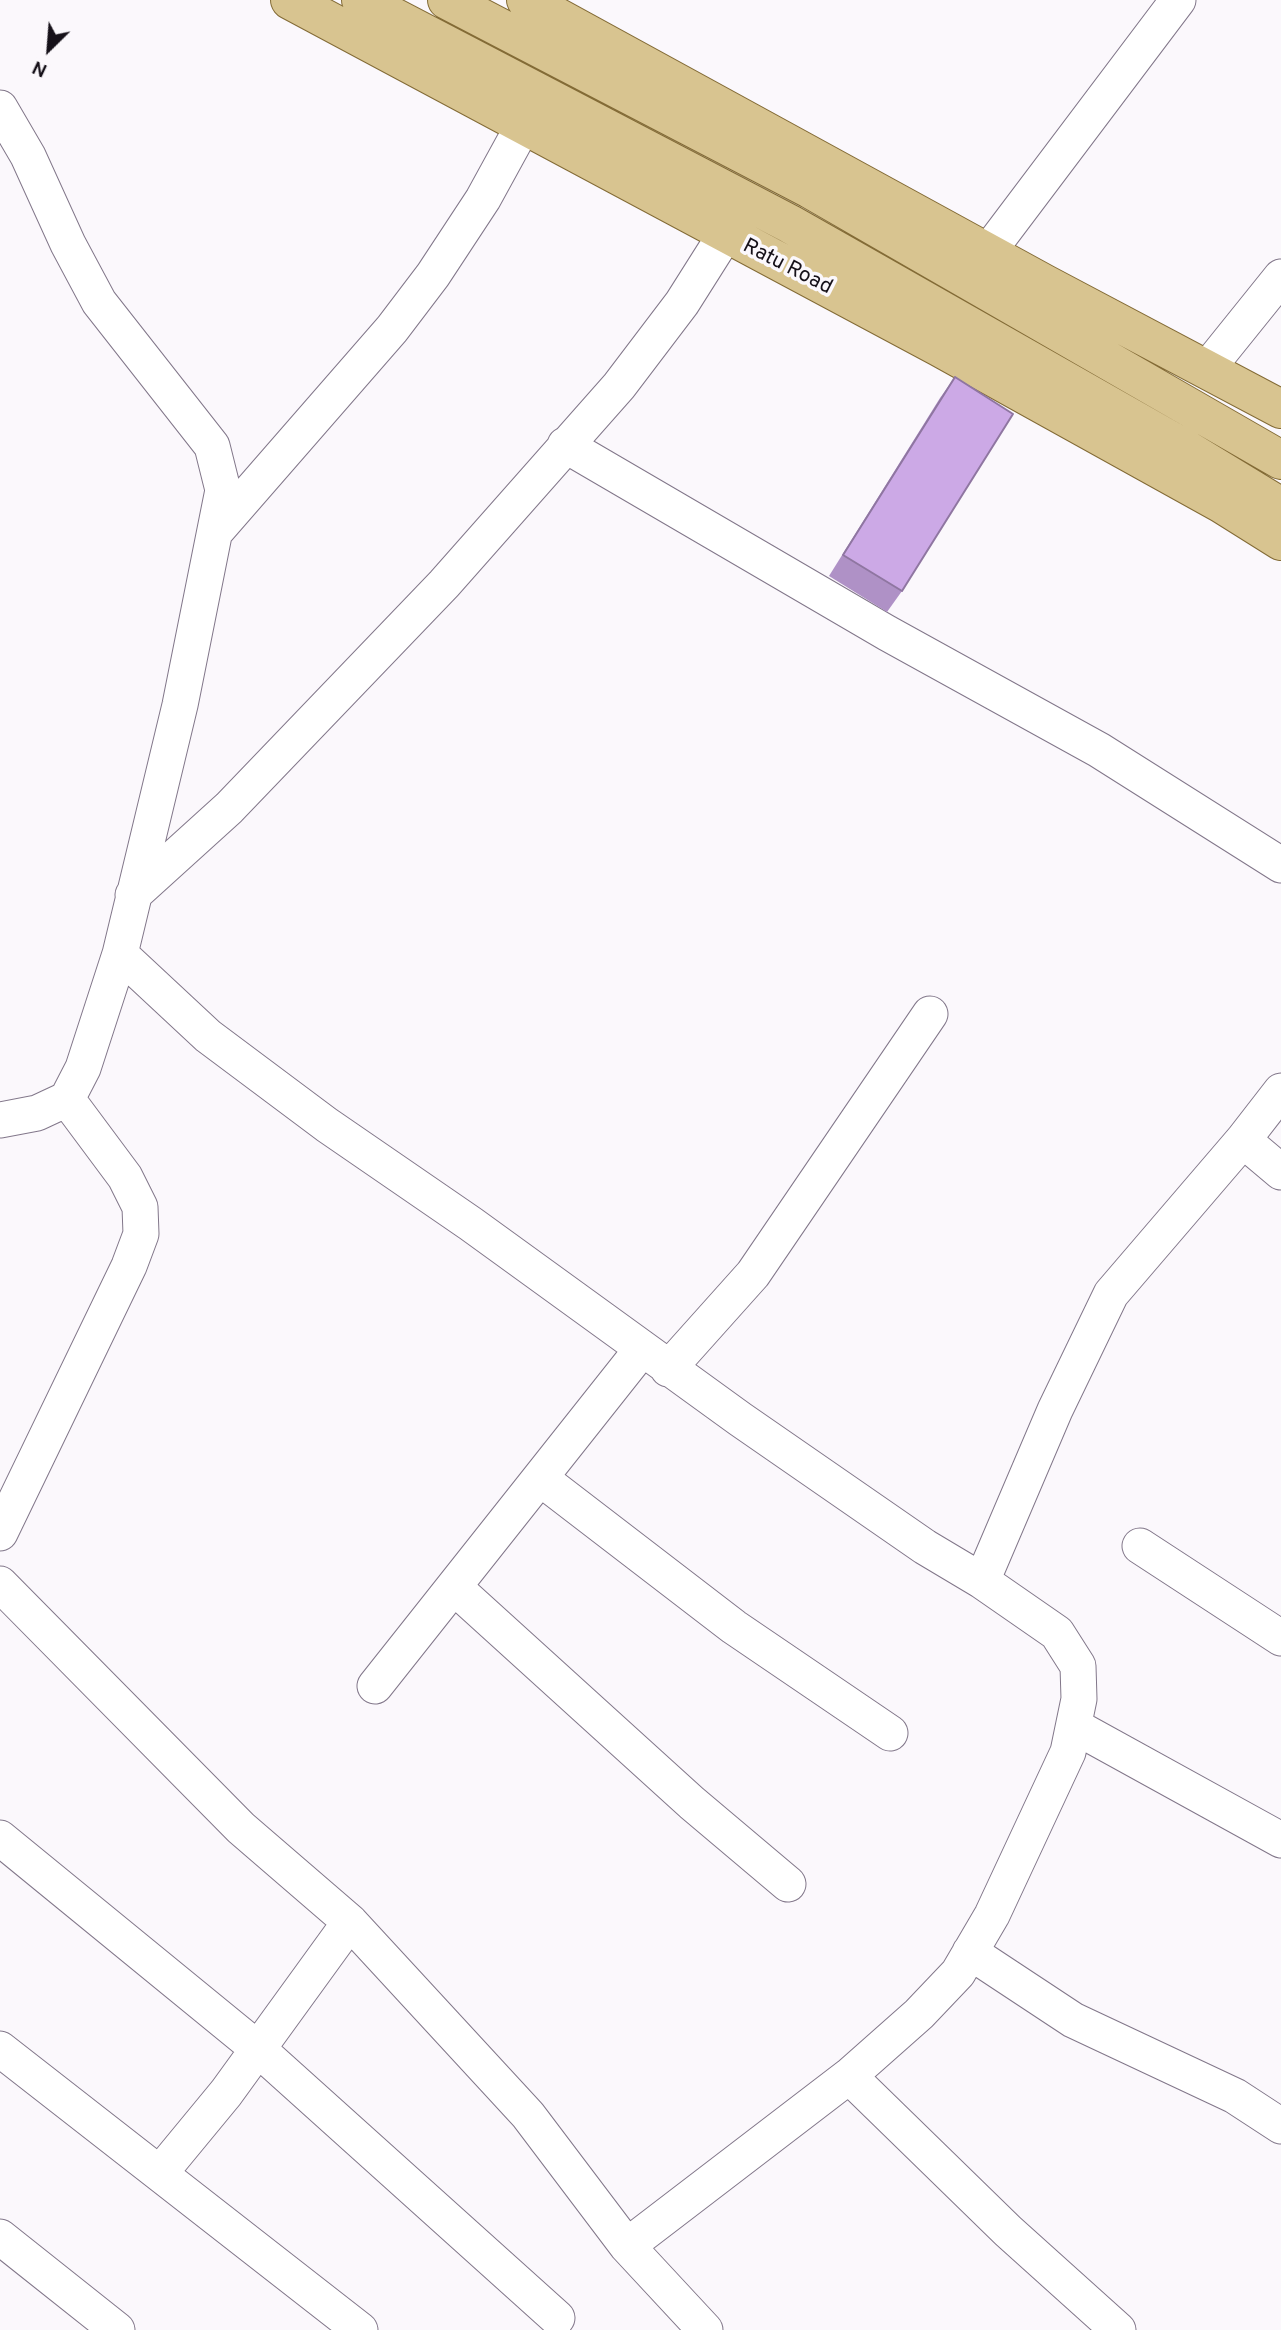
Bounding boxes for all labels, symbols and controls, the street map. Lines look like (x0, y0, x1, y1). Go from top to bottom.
north arrow (14, 14, 84, 84)
text: N (29, 54, 51, 82)
street label: Ratu Road (738, 235, 836, 301)

